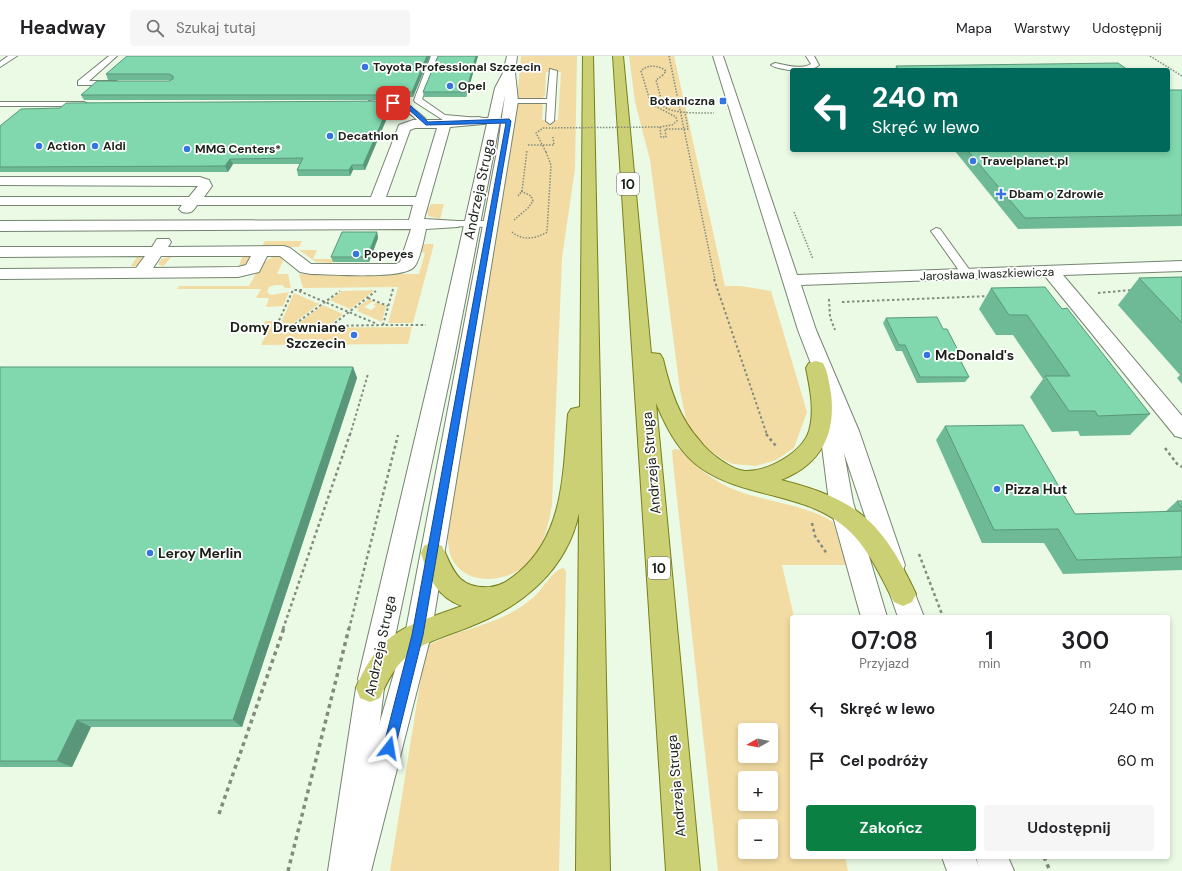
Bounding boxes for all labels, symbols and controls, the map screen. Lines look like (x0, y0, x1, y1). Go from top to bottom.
search box (130, 10, 410, 46)
text: Headway (20, 15, 106, 40)
icon: search (144, 17, 166, 39)
text: Szukaj tutaj (176, 18, 256, 38)
text: Mapa (956, 19, 992, 37)
text: Warstwy (1014, 19, 1070, 37)
text: Udostępnij (1092, 19, 1162, 37)
place label: Toyota Professional Szczecin (373, 59, 541, 75)
marker: Toyota Professional Szczecin (360, 62, 370, 72)
place label: Opel (458, 78, 486, 94)
text: 240 m (872, 79, 959, 116)
marker: Opel (445, 81, 455, 91)
icon: left (806, 84, 858, 136)
pin (376, 86, 410, 120)
icon: arrive (382, 92, 404, 114)
place label: Botaniczna (650, 93, 715, 109)
marker: Botaniczna (718, 96, 728, 106)
text: Skręć w lewo (872, 115, 980, 139)
place label: Decathlon (338, 128, 399, 144)
marker: Decathlon (325, 131, 335, 141)
street label: Andrzeja Struga (460, 137, 498, 241)
place label: Action (47, 138, 86, 154)
place label: Aldi (103, 138, 126, 154)
marker: Action (34, 141, 44, 151)
marker: Aldi (90, 141, 100, 151)
place label: MMG Centers* (195, 141, 281, 157)
marker: MMG Centers* (182, 144, 192, 154)
place label: Travelplanet.pl (981, 153, 1068, 169)
marker: Travelplanet.pl (968, 156, 978, 166)
road number: 10 (617, 173, 639, 195)
place label: Dbam o Zdrowie (1009, 186, 1104, 202)
marker: Dbam o Zdrowie (996, 189, 1006, 199)
place label: Popeyes (364, 246, 414, 262)
marker: Popeyes (351, 249, 361, 259)
street label: Jarosława Iwaszkiewicza (920, 264, 1054, 284)
place label: Domy Drewniane Szczecin (230, 318, 346, 352)
marker: Domy Drewniane Szczecin (349, 330, 359, 340)
place label: McDonald's (935, 346, 1014, 364)
marker: McDonald's (922, 350, 932, 360)
street label: Andrzeja Struga (638, 411, 664, 515)
place label: Pizza Hut (1005, 480, 1067, 498)
marker: Pizza Hut (992, 484, 1002, 494)
place label: Leroy Merlin (158, 544, 242, 562)
marker: Leroy Merlin (145, 548, 155, 558)
road number: 10 (648, 557, 670, 579)
street label: Andrzeja Struga (361, 594, 399, 698)
text: 07:08 (851, 625, 918, 656)
text: 1 (985, 625, 994, 656)
text: 300 (1061, 625, 1109, 656)
text: Przyjazd (859, 655, 909, 672)
text: min (978, 655, 1001, 672)
text: m (1079, 655, 1091, 672)
icon: left (806, 698, 828, 720)
text: Skręć w lewo (840, 699, 935, 719)
text: 240 m (1109, 699, 1154, 719)
north arrow (738, 723, 778, 763)
map controls (738, 723, 778, 859)
position arrow (368, 727, 410, 769)
street label: Andrzeja Struga (663, 734, 689, 838)
icon: arrive (806, 750, 828, 772)
text: Cel podróży (840, 751, 928, 771)
text: 60 m (1117, 751, 1154, 771)
button: + (738, 771, 778, 811)
button: Zakończ (806, 805, 976, 851)
button: Udostępnij (984, 805, 1154, 851)
button: − (738, 819, 778, 859)

